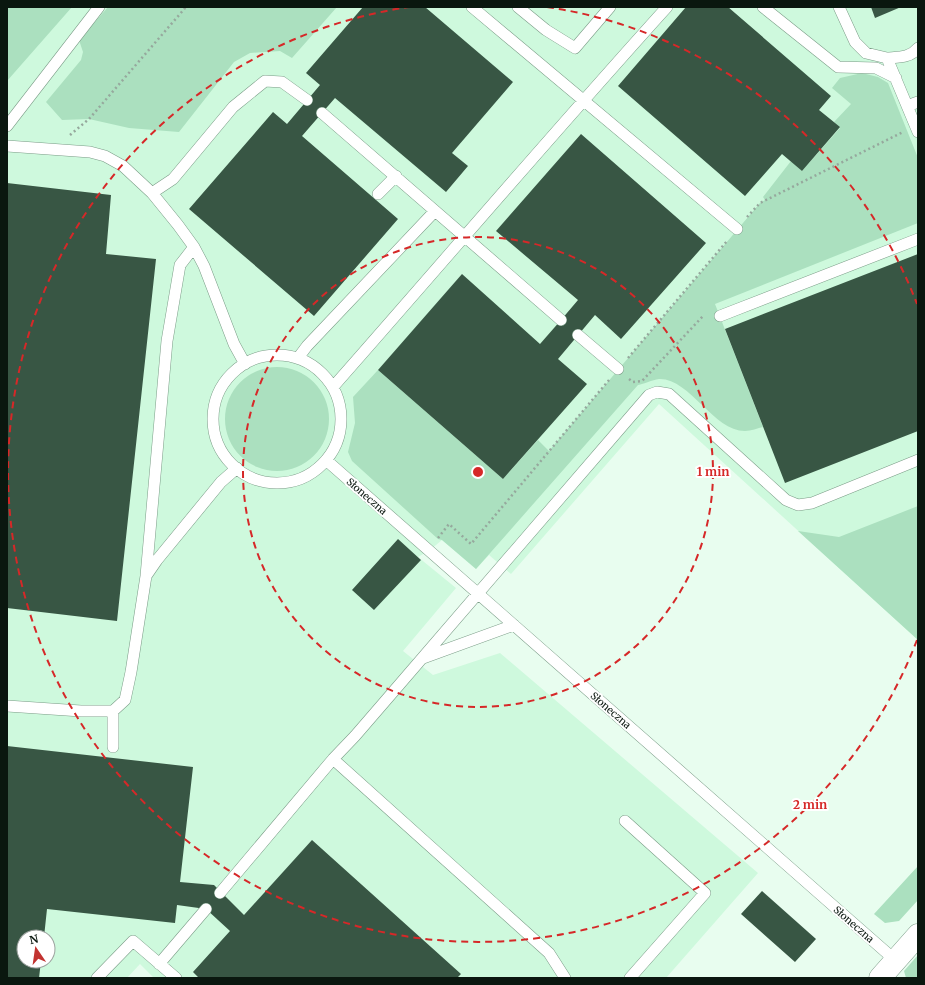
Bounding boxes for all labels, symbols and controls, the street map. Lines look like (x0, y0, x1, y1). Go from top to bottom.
text: 1 min (697, 464, 729, 479)
centre of rings (471, 465, 485, 479)
street label: Słoneczna (344, 475, 390, 518)
street label: Słoneczna (588, 689, 634, 732)
text: 2 min (793, 797, 827, 812)
street label: Słoneczna (831, 903, 877, 946)
north arrow (16, 929, 56, 969)
text: N (28, 931, 40, 947)

